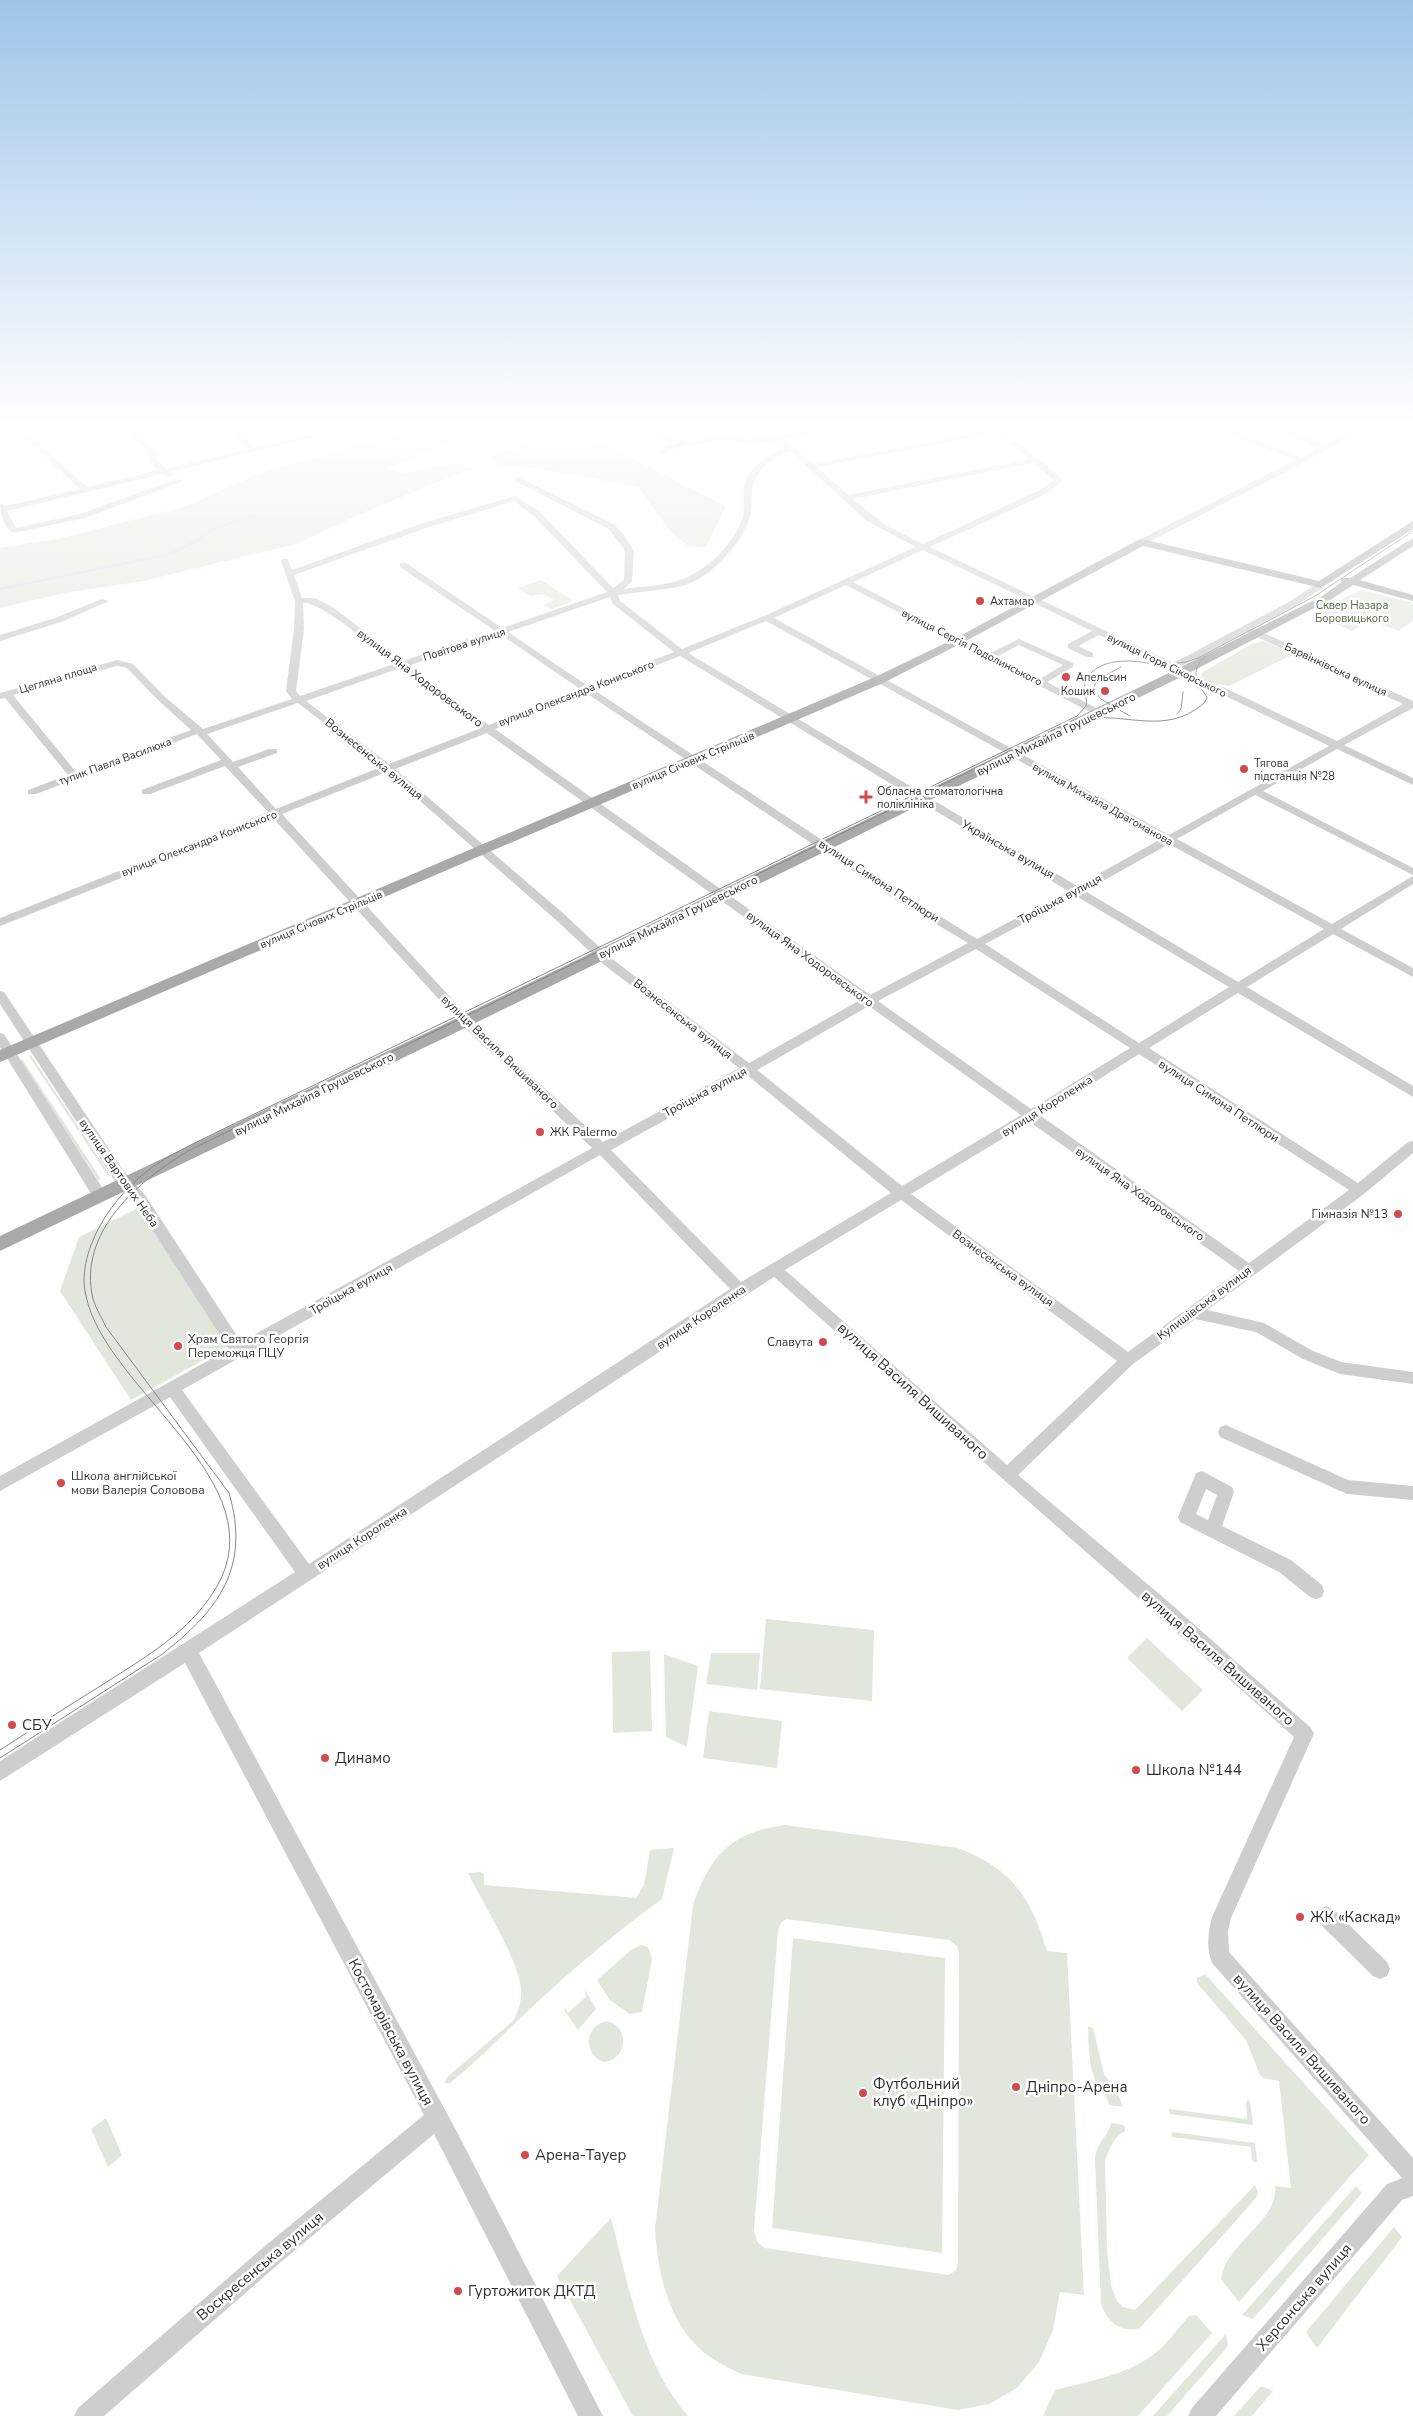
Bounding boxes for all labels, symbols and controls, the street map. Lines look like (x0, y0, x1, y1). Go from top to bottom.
place label: Ахтамар (990, 594, 1034, 609)
marker: Ахтамар (974, 595, 986, 607)
park label: Сквер Назара Боровицького (1315, 598, 1389, 626)
street label: вулиця Сергія Подолинського (899, 605, 1045, 690)
street label: Повітова вулиця (421, 624, 507, 665)
street label: вулиця Яна Ходоровського (354, 625, 486, 731)
street label: вулиця Ігоря Сікорського (1104, 630, 1229, 701)
street label: Барвінківська вулиця (1282, 639, 1390, 700)
street label: вулиця Олександра Кониського (496, 657, 656, 730)
street label: Цегляна площа (17, 659, 99, 697)
place label: Апельсин (1076, 670, 1127, 685)
marker: Апельсин (1060, 671, 1072, 683)
place label: Кошик (1061, 684, 1095, 699)
marker: Кошик (1099, 685, 1111, 697)
street label: вулиця Михайла Грушевського (974, 688, 1139, 780)
street label: Вознесенська вулиця (322, 714, 426, 804)
street label: вулиця Січових Стрільців (630, 728, 757, 793)
street label: тупик Павла Василюка (57, 734, 174, 789)
place label: Тягова пiдстанцiя №28 (1254, 756, 1335, 784)
street label: вулиця Михайла Драгоманова (1030, 759, 1176, 849)
marker: Тягова пiдстанцiя №28 (1238, 763, 1250, 775)
place label: Обласна стоматологічна поліклініка (877, 784, 1003, 812)
marker: Обласна стоматологічна поліклініка (859, 790, 873, 804)
street label: вулиця Олександра Кониського (119, 807, 279, 880)
street label: Українська вулиця (958, 815, 1057, 882)
street label: вулиця Симона Петлюри (816, 836, 942, 926)
street label: Троїцька вулиця (1015, 870, 1105, 928)
street label: вулиця Михайла Грушевського (596, 871, 761, 963)
street label: вулиця Січових Стрільців (258, 887, 385, 952)
street label: вулиця Яна Ходоровського (743, 907, 877, 1011)
street label: Вознесенська вулиця (630, 975, 736, 1063)
street label: вулиця Василя Вишиваного (438, 992, 562, 1113)
street label: вулиця Михайла Грушевського (232, 1048, 397, 1140)
street label: вулиця Симона Петлюри (1156, 1056, 1282, 1146)
street label: Троїцька вулиця (660, 1063, 750, 1121)
street label: вулиця Короленка (998, 1072, 1096, 1140)
street label: вулиця Вартових Неба (75, 1116, 163, 1230)
place label: ЖК Palermo (550, 1124, 618, 1140)
marker: ЖК Palermo (534, 1126, 546, 1138)
street label: вулиця Яна Ходоровського (1072, 1143, 1208, 1245)
place label: Гімназія №13 (1311, 1206, 1388, 1222)
marker: Гімназія №13 (1392, 1208, 1404, 1220)
street label: Вознесенська вулиця (949, 1226, 1057, 1310)
street label: Троїцька вулиця (307, 1260, 395, 1318)
street label: Кулишівська вулиця (1154, 1262, 1254, 1344)
street label: вулиця Короленка (653, 1281, 749, 1353)
street label: вулиця Василя Вишиваного (833, 1318, 993, 1464)
place label: Храм Святого Георгія Переможця ПЦУ (188, 1331, 309, 1361)
place label: Славута (767, 1334, 813, 1350)
marker: Славута (817, 1336, 829, 1348)
marker: Храм Святого Георгія Переможця ПЦУ (172, 1340, 184, 1352)
place label: Школа англійської мови Валерія Соловова (71, 1468, 205, 1498)
marker: Школа англійської мови Валерія Соловова (55, 1477, 67, 1489)
street label: вулиця Короленка (314, 1503, 410, 1573)
street label: вулиця Василя Вишиваного (1137, 1586, 1299, 1730)
place label: СБУ (22, 1715, 52, 1735)
marker: СБУ (6, 1719, 18, 1731)
place label: Динамо (335, 1748, 391, 1768)
marker: Динамо (319, 1752, 331, 1764)
place label: Школа №144 (1146, 1760, 1242, 1780)
marker: Школа №144 (1130, 1764, 1142, 1776)
place label: ЖК «Каскад» (1310, 1907, 1401, 1927)
marker: ЖК «Каскад» (1294, 1911, 1306, 1923)
street label: Костомарівська вулиця (344, 1955, 438, 2109)
street label: вулиця Василя Вишиваного (1229, 1969, 1375, 2129)
place label: Футбольний клуб «Дніпро» (873, 2074, 973, 2111)
place label: Дніпро-Арена (1026, 2077, 1127, 2097)
marker: Дніпро-Арена (1010, 2081, 1022, 2093)
marker: Футбольний клуб «Дніпро» (857, 2087, 869, 2099)
place label: Арена-Тауер (535, 2145, 626, 2165)
marker: Арена-Тауер (519, 2149, 531, 2161)
street label: Воскресенська вулиця (192, 2207, 328, 2325)
street label: Херсонська вулиця (1252, 2239, 1356, 2355)
place label: Гуртожиток ДКТД (468, 2281, 596, 2301)
marker: Гуртожиток ДКТД (452, 2285, 464, 2297)

